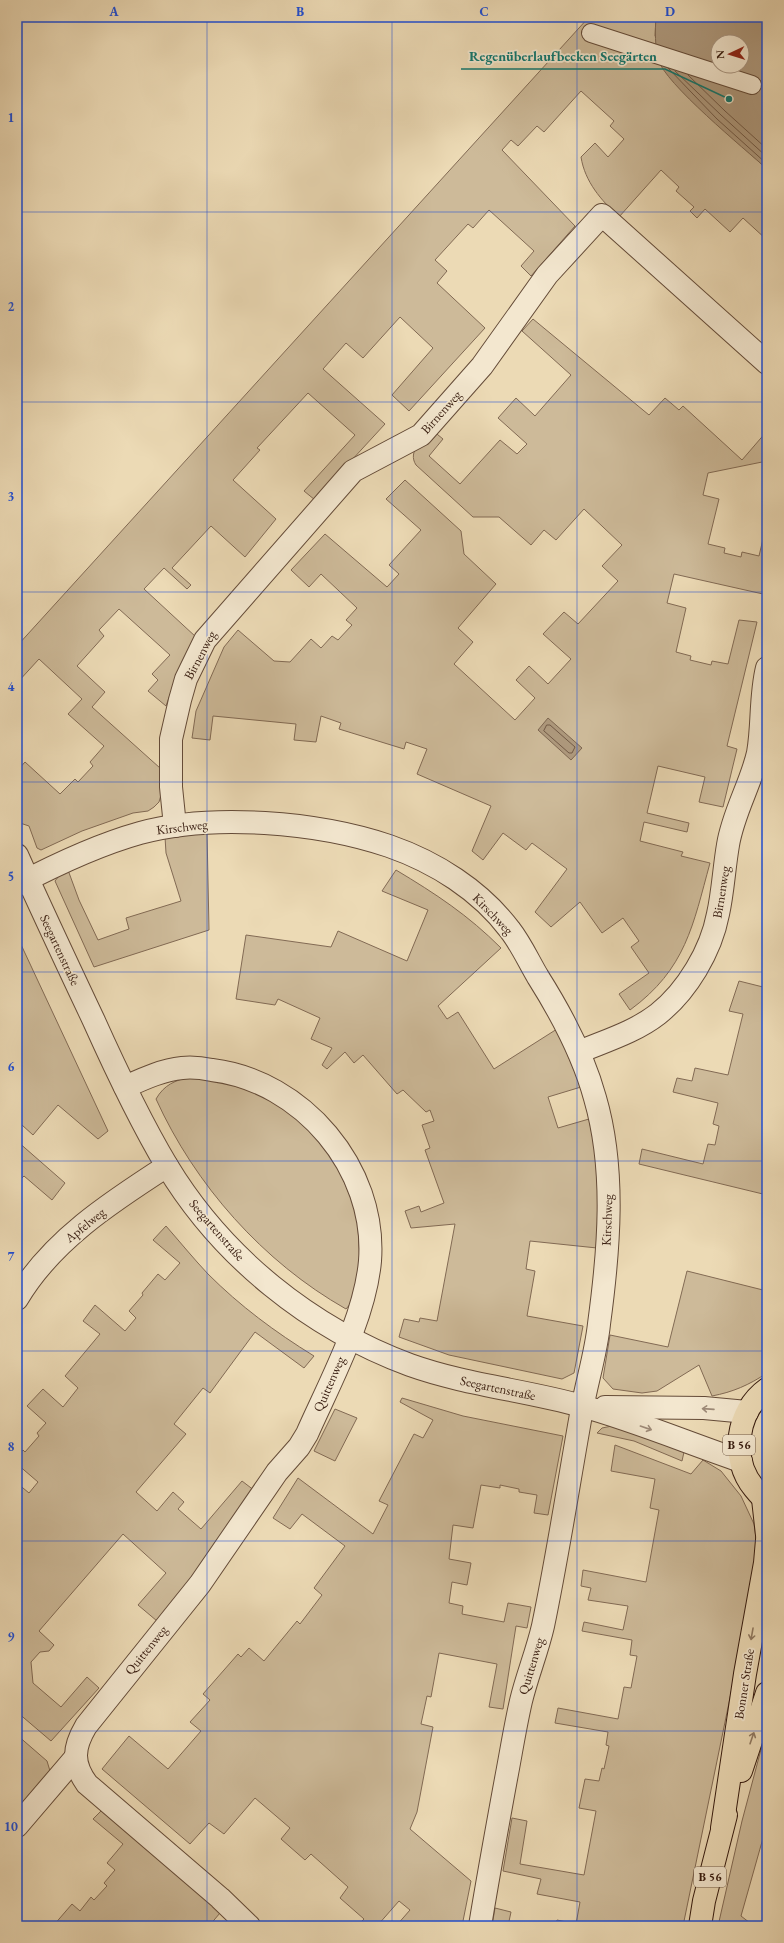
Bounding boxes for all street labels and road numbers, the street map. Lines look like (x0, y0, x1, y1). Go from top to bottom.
street label: Birnenweg (417, 386, 465, 437)
street label: Birnenweg (180, 627, 220, 682)
street label: Kirschweg (155, 815, 209, 839)
street label: Birnenweg (708, 864, 734, 919)
street label: Kirschweg (469, 890, 517, 939)
street label: Seegartenstraße (36, 912, 84, 988)
street label: Kirschweg (598, 1194, 616, 1246)
street label: Seegartenstraße (185, 1195, 249, 1265)
street label: Apfelweg (61, 1203, 109, 1247)
street label: Quittenweg (309, 1353, 349, 1414)
street label: Seegartenstraße (459, 1372, 537, 1404)
road number: B 56 (723, 1435, 755, 1455)
street label: Quittenweg (121, 1621, 171, 1678)
street label: Quittenweg (514, 1635, 548, 1697)
street label: Bonner Straße (730, 1648, 758, 1720)
road number: B 56 (694, 1867, 726, 1887)

